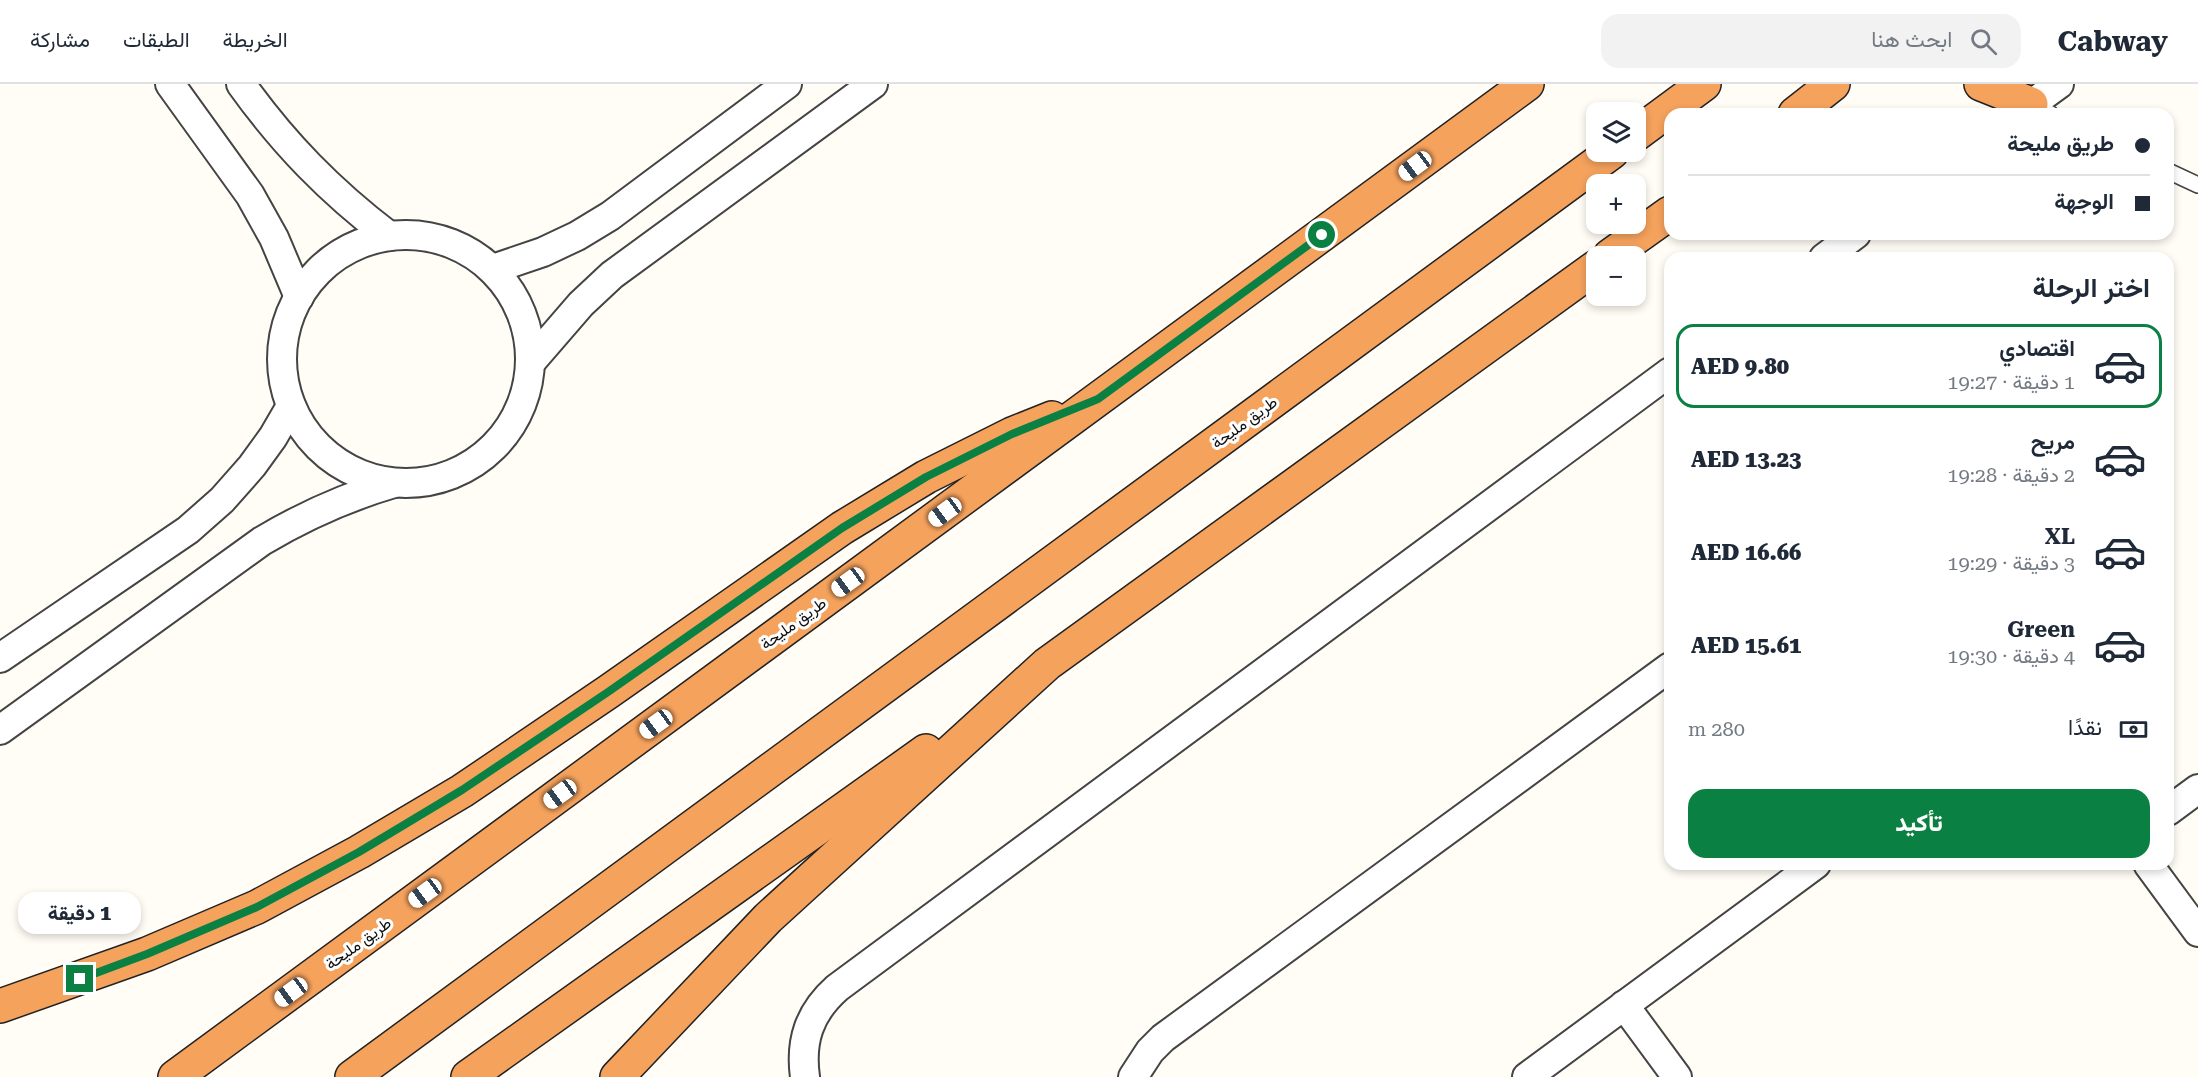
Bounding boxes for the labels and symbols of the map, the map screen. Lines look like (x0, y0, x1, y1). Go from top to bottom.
car (1395, 148, 1435, 184)
route start (1308, 221, 1335, 248)
street label: طريق مليحة (1208, 392, 1281, 453)
car (925, 494, 965, 530)
car (828, 564, 868, 600)
street label: طريق مليحة (757, 593, 830, 654)
car (636, 706, 676, 742)
car (540, 776, 580, 812)
car (405, 875, 445, 911)
callout: 1 دقيقة (19, 892, 142, 934)
street label: طريق مليحة (322, 913, 395, 974)
route end (66, 965, 93, 992)
car (271, 974, 311, 1010)

